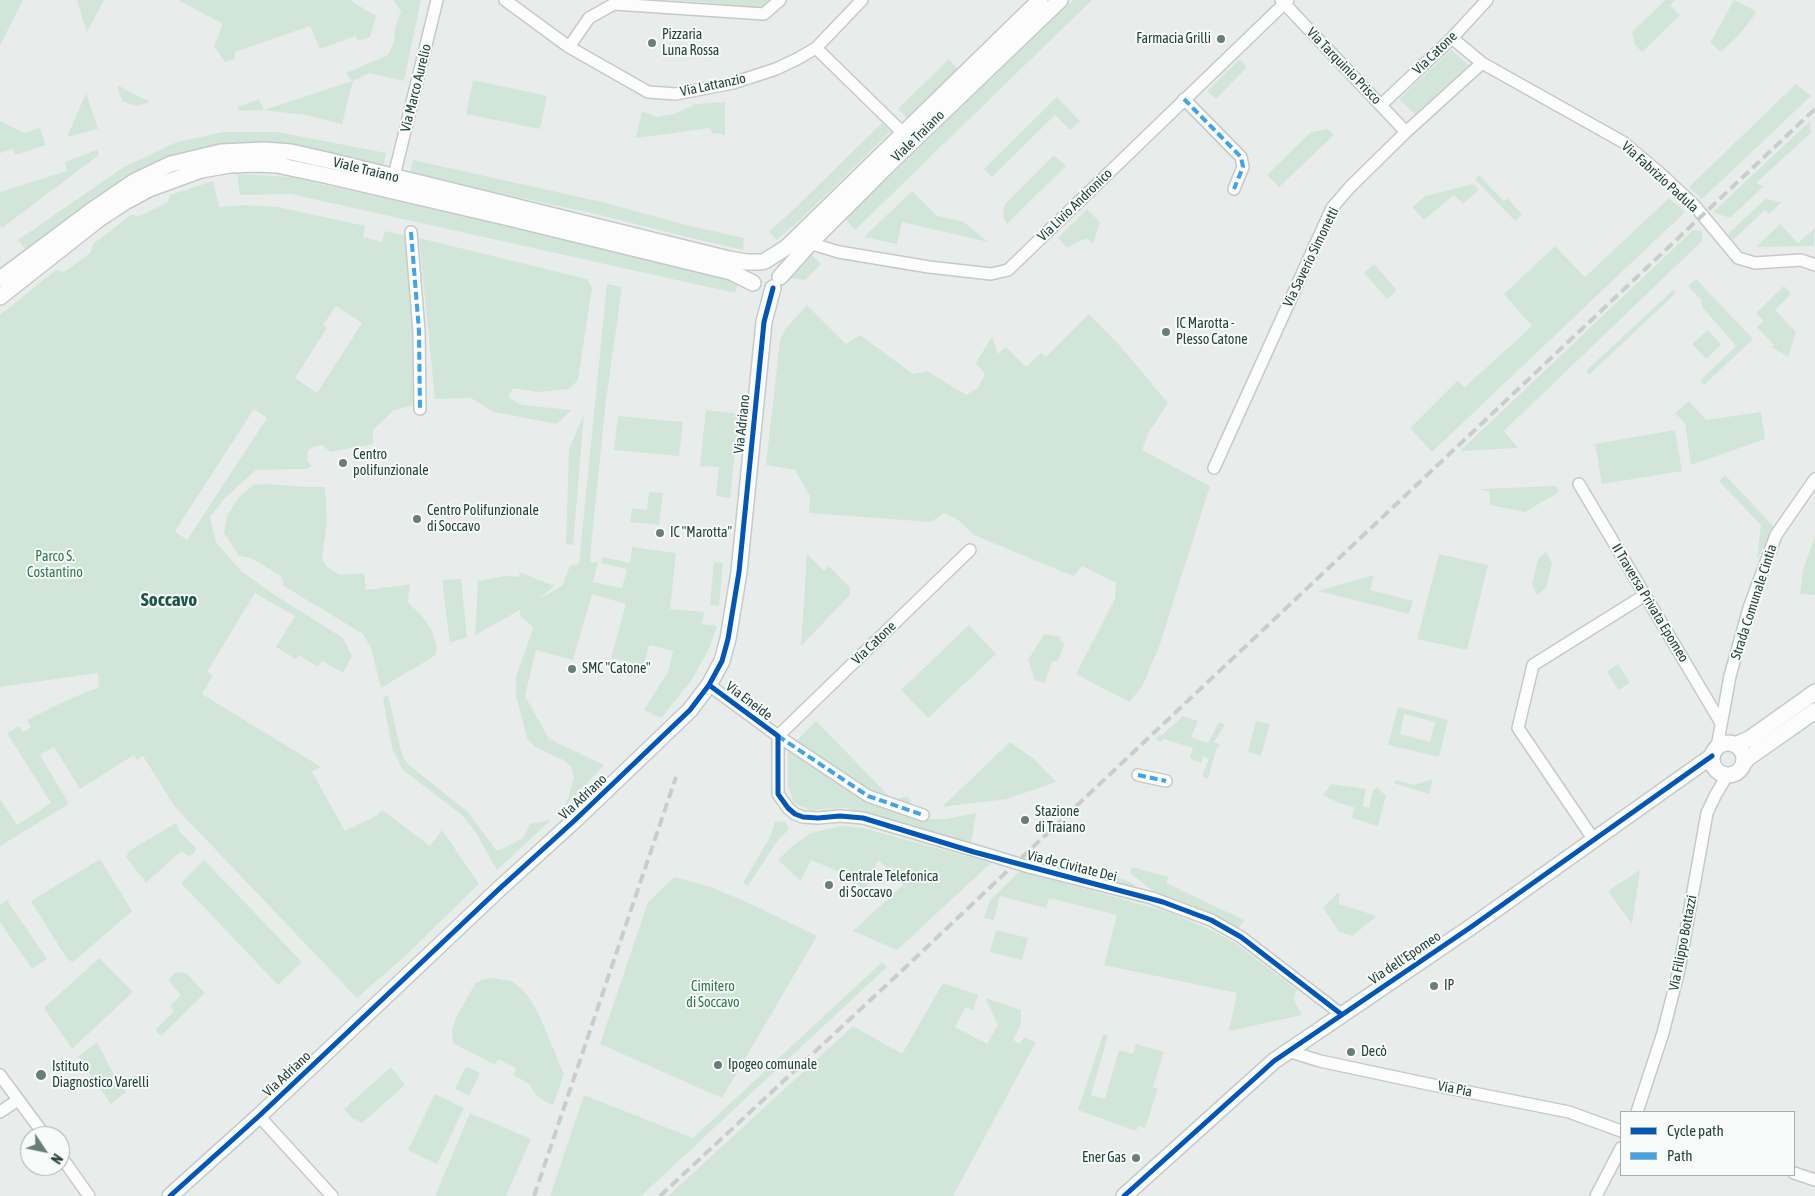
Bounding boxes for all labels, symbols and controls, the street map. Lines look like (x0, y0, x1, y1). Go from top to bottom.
street label: Via Tarquinio Prisco (1303, 24, 1385, 108)
place label: Pizzaria Luna Rossa (662, 27, 719, 59)
street label: Via Catone (1409, 28, 1461, 78)
place label: Farmacia Grilli (1136, 31, 1211, 47)
marker: Farmacia Grilli (1215, 33, 1227, 45)
marker: Pizzaria Luna Rossa (646, 37, 658, 49)
street label: Via Marco Aurelio (397, 42, 435, 134)
street label: Via Lattanzio (679, 70, 747, 100)
street label: Viale Traiano (888, 107, 948, 165)
street label: Via Fabrizio Padula (1618, 138, 1702, 216)
street label: Viale Traiano (331, 154, 401, 186)
street label: Via Livio Andronico (1034, 165, 1116, 245)
street label: Via Saverio Simonetti (1280, 204, 1342, 310)
place label: IC Marotta - Plesso Catone (1176, 316, 1248, 348)
marker: IC Marotta - Plesso Catone (1160, 326, 1172, 338)
street label: Via Adriano (731, 394, 753, 454)
place label: Centro polifunzionale (353, 447, 429, 480)
marker: Centro polifunzionale (337, 457, 349, 469)
place label: Centro Polifunzionale di Soccavo (427, 503, 539, 536)
marker: Centro Polifunzionale di Soccavo (411, 513, 423, 525)
place label: IC "Marotta" (670, 525, 732, 541)
marker: IC "Marotta" (654, 527, 666, 539)
street label: II Traversa Privata Epomeo (1608, 541, 1692, 665)
street label: Strada Comunale Cintia (1727, 542, 1781, 662)
park label: Parco S. Costantino (27, 549, 83, 582)
district label: Soccavo (141, 589, 197, 611)
street label: Via Catone (848, 618, 900, 668)
place label: SMC "Catone" (582, 661, 651, 677)
marker: SMC "Catone" (566, 663, 578, 675)
street label: Via Eneide (722, 678, 776, 724)
street label: Via Adriano (556, 771, 610, 823)
place label: Stazione di Traiano (1035, 804, 1086, 836)
marker: Stazione di Traiano (1019, 814, 1031, 826)
street label: Via de Civitate Dei (1025, 847, 1119, 885)
place label: Centrale Telefonica di Soccavo (839, 869, 938, 902)
marker: Centrale Telefonica di Soccavo (823, 879, 835, 891)
street label: Via Filippo Bottazzi (1665, 894, 1701, 992)
street label: Via dell'Epomeo (1366, 928, 1444, 988)
place label: IP (1444, 978, 1454, 994)
park label: Cimitero di Soccavo (686, 979, 740, 1012)
marker: IP (1428, 980, 1440, 992)
place label: Decò (1361, 1044, 1387, 1060)
marker: Decò (1345, 1046, 1357, 1058)
street label: Via Adriano (260, 1048, 314, 1100)
place label: Ipogeo comunale (728, 1057, 817, 1073)
place label: Istituto Diagnostico Varelli (52, 1059, 149, 1092)
marker: Ipogeo comunale (712, 1059, 724, 1071)
marker: Istituto Diagnostico Varelli (34, 1068, 48, 1082)
street label: Via Pia (1436, 1077, 1474, 1101)
legend (1620, 1111, 1795, 1176)
text: Cycle path (1667, 1122, 1724, 1139)
north arrow (20, 1126, 70, 1176)
text: Path (1667, 1147, 1693, 1164)
place label: Ener Gas (1082, 1150, 1126, 1166)
text: N (48, 1151, 66, 1167)
marker: Ener Gas (1130, 1152, 1142, 1164)

